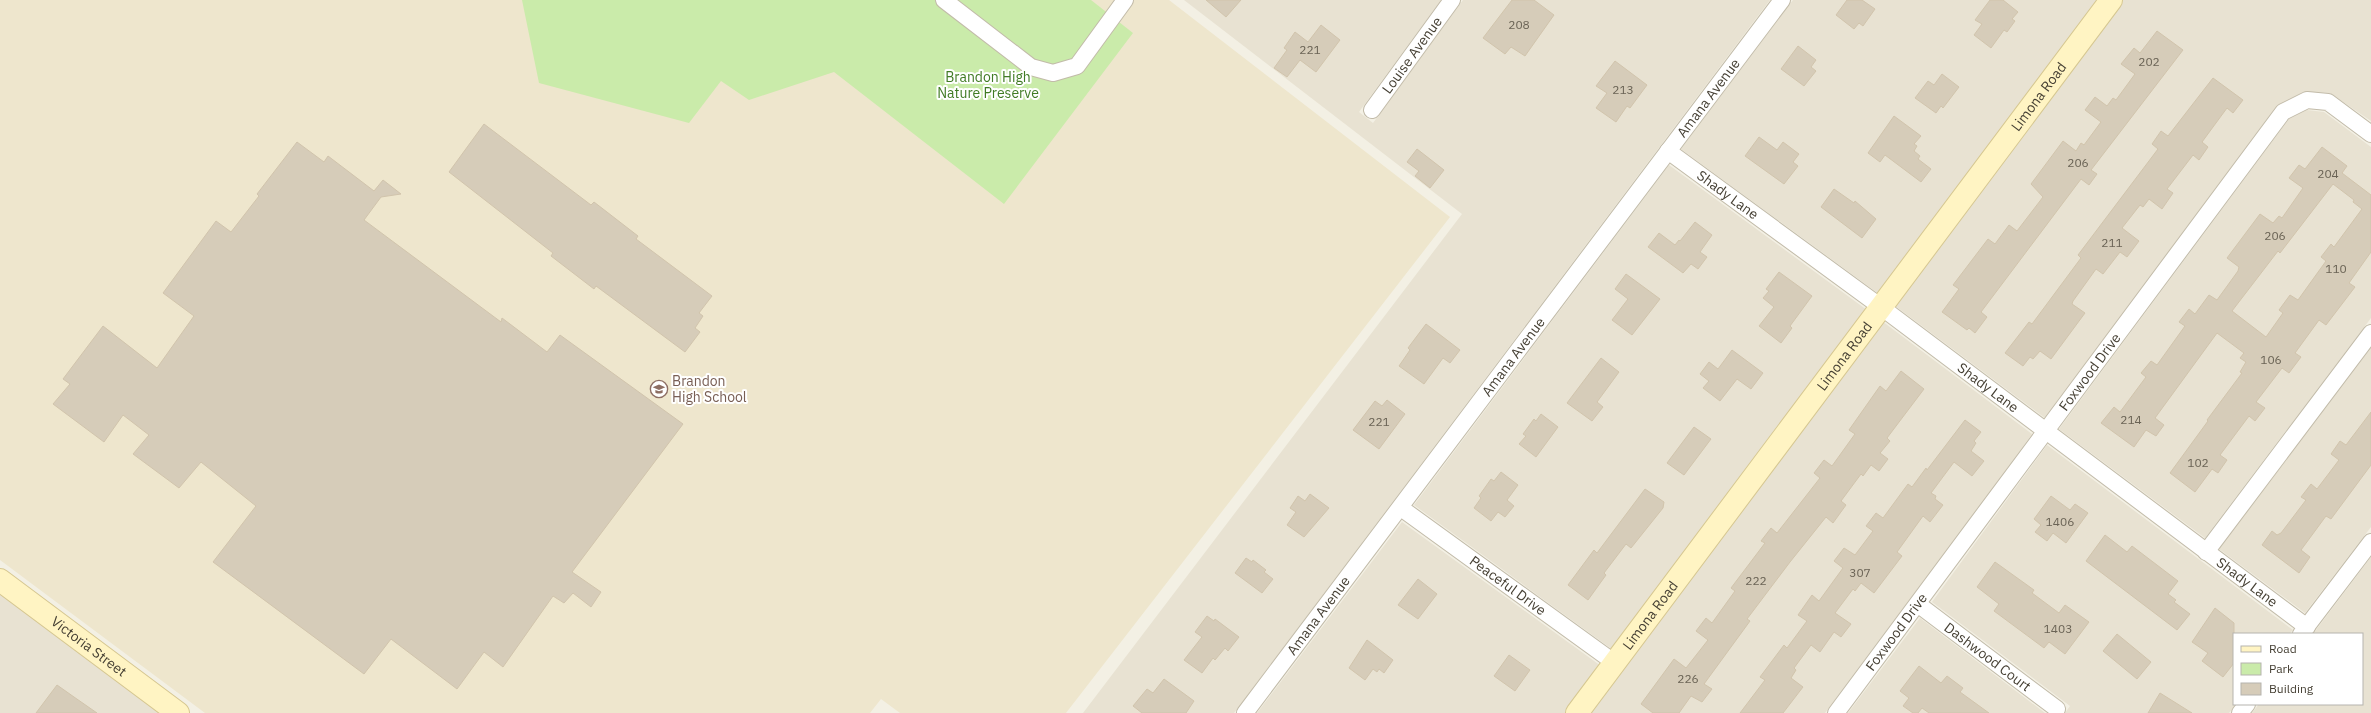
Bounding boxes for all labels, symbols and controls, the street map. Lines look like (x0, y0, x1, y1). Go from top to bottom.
street label: Louise Avenue (1378, 13, 1446, 97)
house number: 208 (1508, 17, 1530, 32)
house number: 221 (1299, 42, 1321, 57)
house number: 202 (2138, 54, 2160, 69)
street label: Amana Avenue (1673, 55, 1744, 141)
street label: Limona Road (2007, 59, 2070, 135)
park label: Brandon High Nature Preserve (937, 68, 1039, 102)
house number: 213 (1612, 82, 1634, 97)
house number: 206 (2067, 155, 2089, 170)
street label: Shady Lane (1693, 166, 1762, 223)
house number: 204 (2317, 166, 2339, 181)
house number: 206 (2264, 228, 2286, 243)
house number: 211 (2101, 235, 2123, 250)
house number: 110 (2325, 261, 2347, 276)
street label: Amana Avenue (1478, 313, 1549, 400)
street label: Limona Road (1813, 318, 1876, 394)
street label: Foxwood Drive (2055, 329, 2125, 415)
house number: 106 (2260, 352, 2282, 367)
street label: Shady Lane (1954, 359, 2023, 417)
place label: Brandon High School (672, 372, 747, 406)
school or university icon: Brandon High School (649, 379, 669, 399)
house number: 214 (2120, 412, 2142, 427)
house number: 221 (1368, 414, 1390, 429)
house number: 102 (2187, 455, 2209, 470)
house number: 1406 (2046, 514, 2074, 529)
street label: Peaceful Drive (1466, 552, 1550, 619)
street label: Shady Lane (2213, 553, 2282, 611)
house number: 307 (1849, 565, 1871, 580)
street label: Amana Avenue (1283, 572, 1354, 659)
house number: 222 (1745, 573, 1767, 588)
street label: Limona Road (1618, 577, 1682, 653)
street label: Foxwood Drive (1861, 589, 1931, 674)
street label: Victoria Street (48, 612, 130, 681)
street label: Dashwood Court (1941, 618, 2035, 695)
house number: 1403 (2044, 621, 2072, 636)
legend (2233, 633, 2363, 705)
text: Road (2269, 641, 2297, 656)
text: Park (2269, 661, 2294, 676)
house number: 226 (1677, 671, 1699, 686)
text: Building (2269, 681, 2314, 696)

